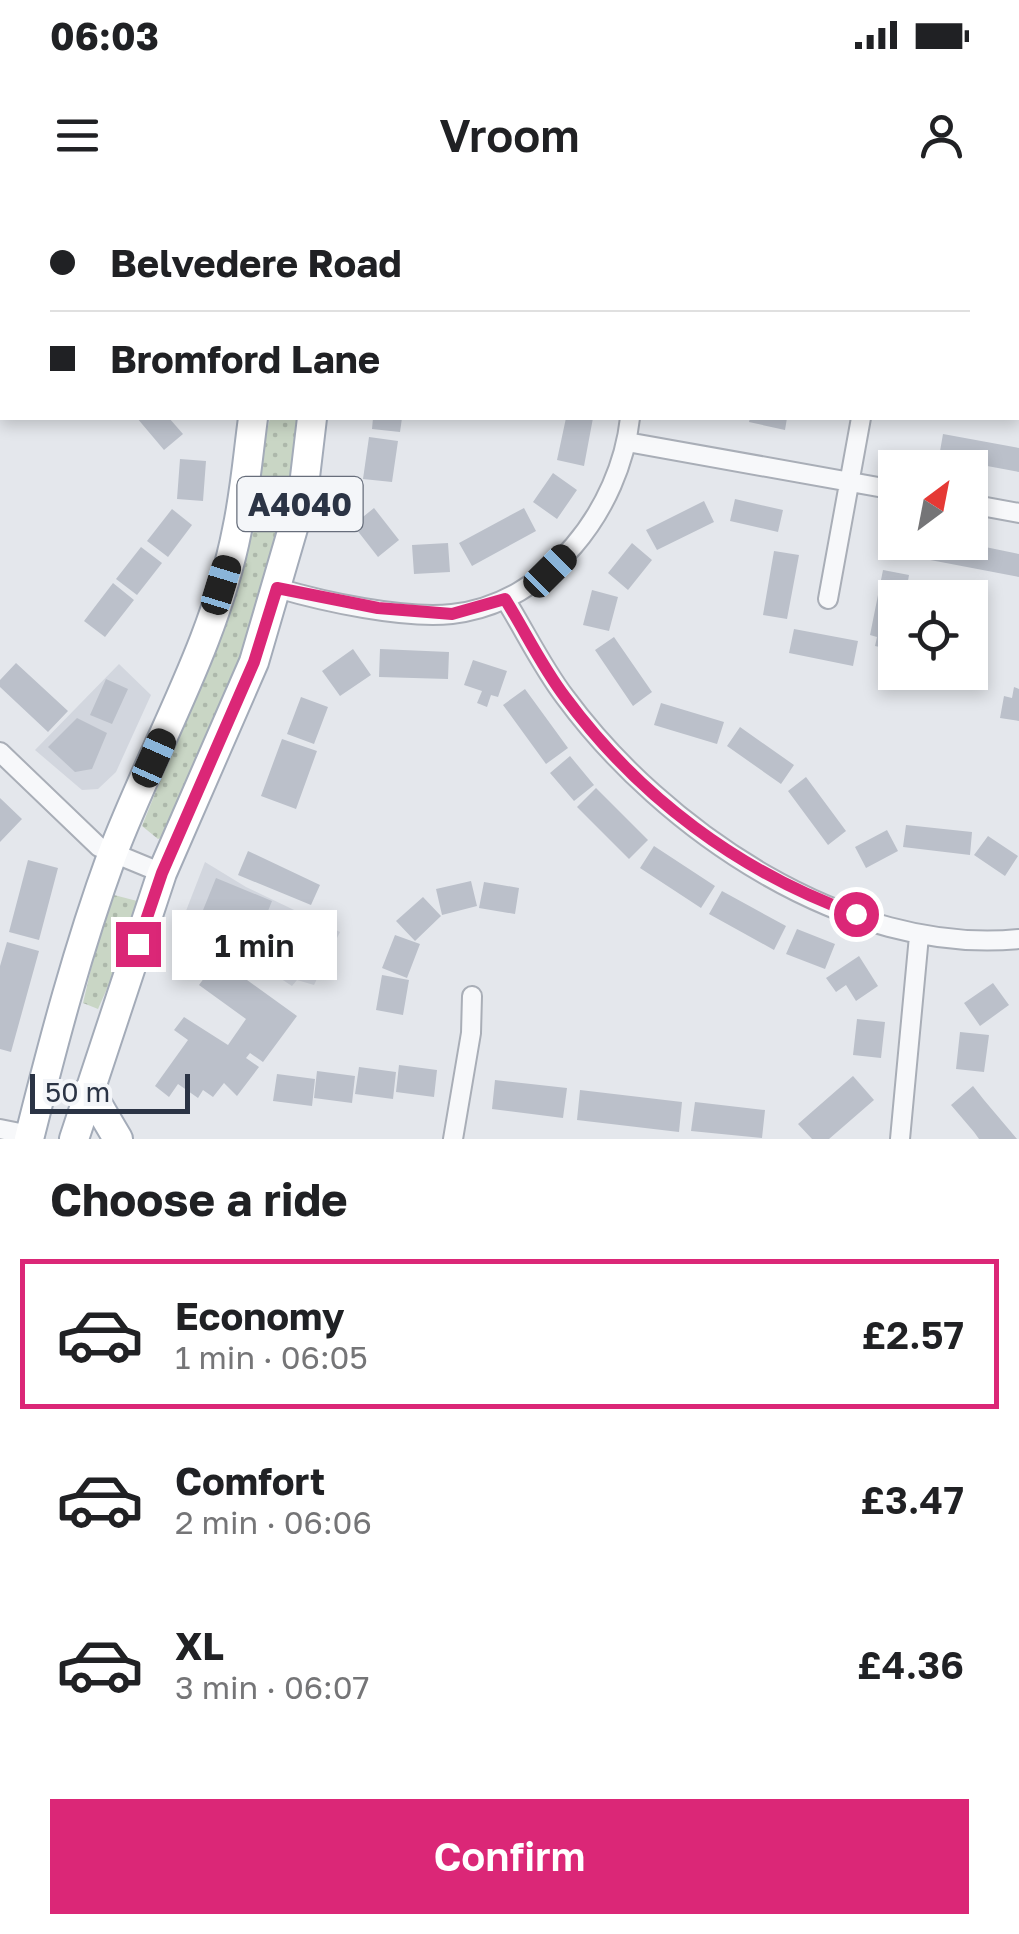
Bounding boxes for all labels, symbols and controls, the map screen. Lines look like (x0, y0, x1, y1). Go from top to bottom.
text: 06:03 (50, 13, 159, 58)
icon: menu (50, 108, 105, 163)
text: Vroom (439, 108, 580, 162)
icon: person (914, 108, 969, 163)
text: Belvedere Road (110, 240, 402, 285)
text: Bromford Lane (110, 336, 380, 381)
north arrow (878, 450, 988, 560)
map controls (878, 450, 988, 690)
road number: A4040 (238, 477, 362, 531)
car (518, 539, 582, 603)
car (198, 552, 244, 618)
button: locate (878, 580, 988, 690)
car (128, 724, 180, 792)
route start (834, 892, 879, 937)
callout: 1 min (173, 909, 338, 979)
route end (116, 922, 161, 967)
text: 1 min (214, 926, 295, 964)
scale bar (30, 1069, 190, 1114)
text: 50 m (45, 1075, 110, 1108)
text: Choose a ride (50, 1172, 348, 1226)
icon: car (55, 1289, 145, 1379)
text: Economy (175, 1293, 344, 1338)
text: £2.57 (862, 1312, 964, 1357)
text: 1 min · 06:05 (175, 1338, 368, 1376)
icon: car (55, 1454, 145, 1544)
text: Comfort (175, 1458, 325, 1503)
text: £3.47 (860, 1477, 964, 1522)
text: 2 min · 06:06 (175, 1503, 372, 1541)
icon: car (55, 1619, 145, 1709)
text: XL (175, 1623, 224, 1668)
text: £4.36 (857, 1642, 964, 1687)
text: 3 min · 06:07 (175, 1668, 370, 1706)
button: Confirm (50, 1799, 969, 1914)

